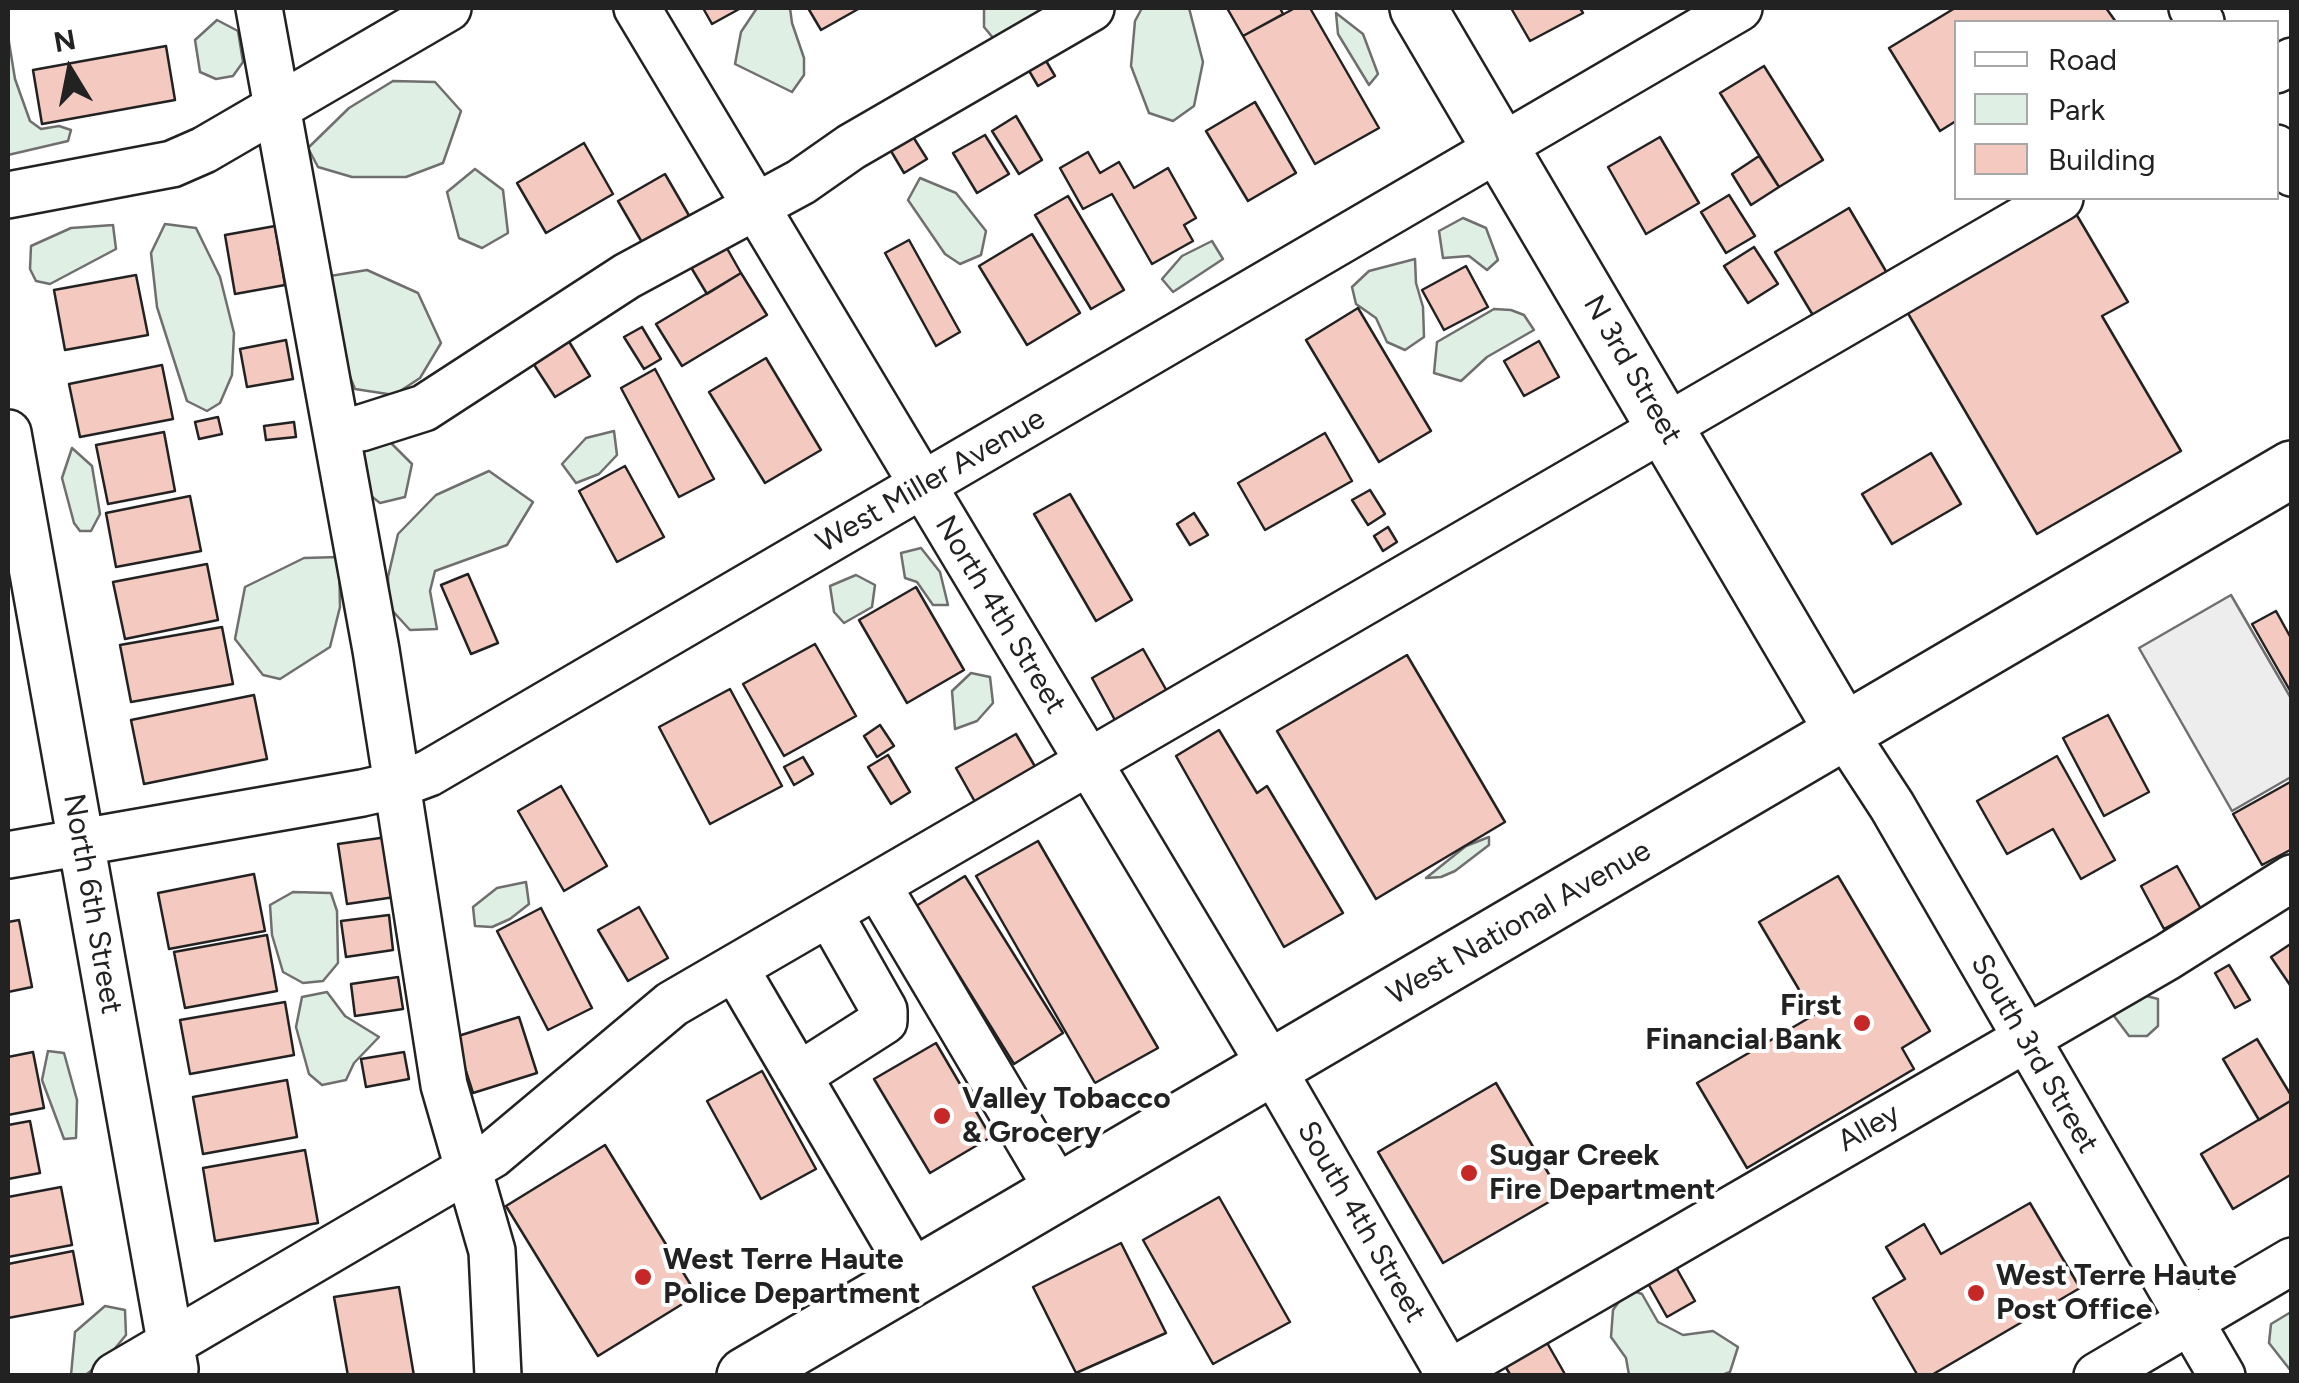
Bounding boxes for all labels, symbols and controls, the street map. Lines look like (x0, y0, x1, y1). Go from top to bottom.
north arrow (20, 20, 120, 120)
legend (1954, 20, 2279, 200)
text: N (51, 22, 78, 59)
text: Road (2048, 41, 2117, 78)
text: Park (2048, 91, 2105, 128)
text: Building (2048, 141, 2156, 178)
street label: N 3rd Street (1575, 289, 1689, 451)
street label: West Miller Avenue (810, 401, 1052, 561)
street label: North 4th Street (927, 510, 1073, 720)
street label: North 6th Street (55, 791, 129, 1017)
street label: West National Avenue (1381, 833, 1657, 1013)
street label: South 3rd Street (1963, 948, 2105, 1160)
place label: First Financial Bank (1645, 988, 1842, 1058)
marker: First Financial Bank (1851, 1012, 1873, 1034)
place label: Valley Tobacco & Grocery (962, 1081, 1171, 1152)
street label: Alley (1832, 1096, 1906, 1160)
marker: Valley Tobacco & Grocery (931, 1105, 953, 1127)
street label: South 4th Street (1289, 1115, 1433, 1329)
place label: Sugar Creek Fire Department (1489, 1138, 1716, 1208)
marker: Sugar Creek Fire Department (1458, 1162, 1480, 1184)
place label: West Terre Haute Police Department (663, 1242, 921, 1312)
place label: West Terre Haute Post Office (1996, 1258, 2237, 1328)
marker: West Terre Haute Police Department (632, 1266, 654, 1288)
marker: West Terre Haute Post Office (1965, 1282, 1987, 1304)

